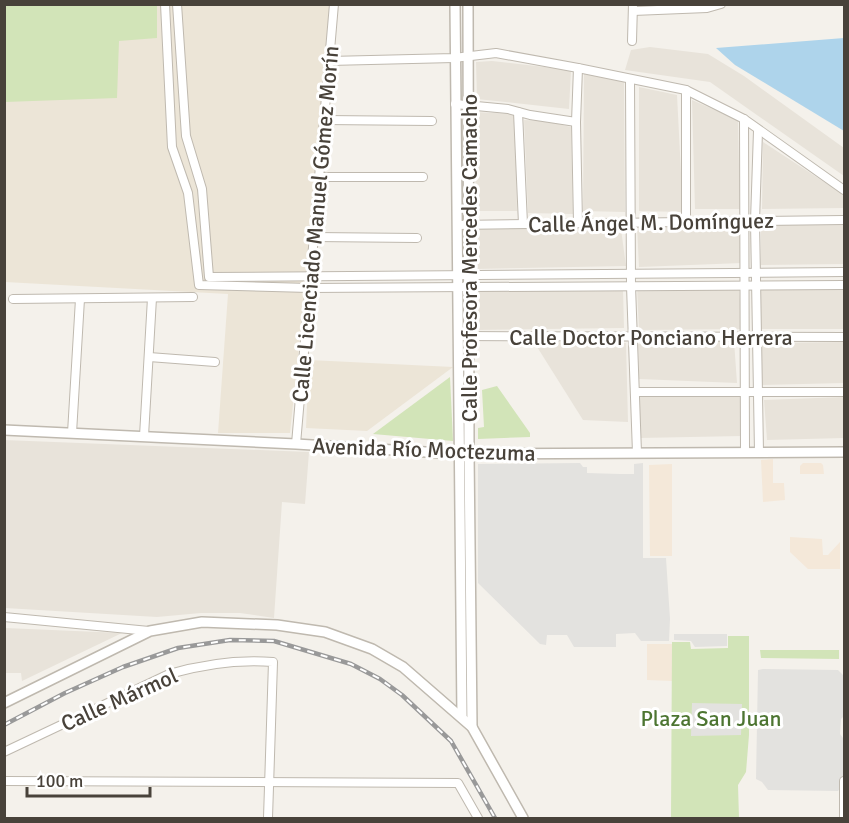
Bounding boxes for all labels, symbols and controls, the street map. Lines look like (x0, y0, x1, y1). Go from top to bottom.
street label: Calle Licenciado Manuel Gómez Morín (286, 44, 345, 404)
street label: Calle Profesora Mercedes Camacho (456, 94, 483, 422)
street label: Calle Ángel M. Domínguez (528, 207, 774, 238)
street label: Calle Doctor Ponciano Herrera (509, 324, 793, 351)
street label: Avenida Río Moctezuma (312, 432, 536, 467)
street label: Calle Mármol (57, 662, 182, 737)
park label: Plaza San Juan (640, 705, 782, 732)
scale bar (27, 760, 150, 798)
text: 100 m (36, 770, 83, 792)

